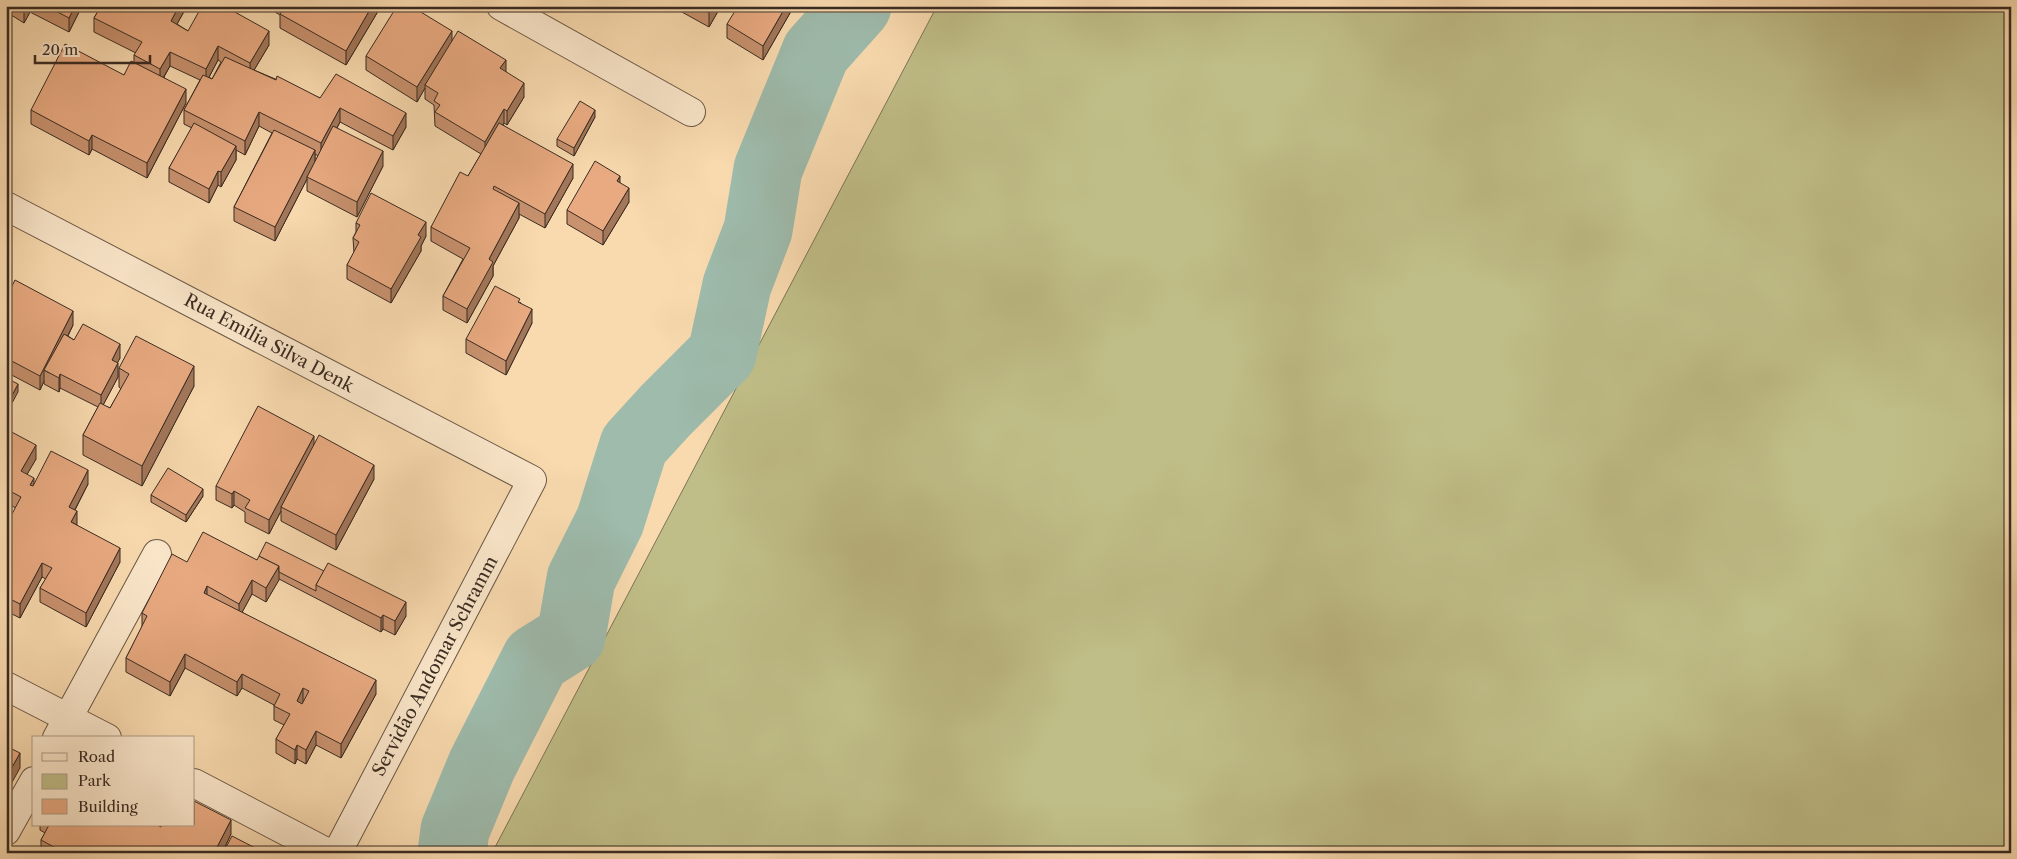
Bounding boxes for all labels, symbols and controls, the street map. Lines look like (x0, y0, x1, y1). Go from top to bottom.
scale bar (35, 32, 150, 64)
text: 20 m (42, 40, 78, 59)
street label: Rua Emília Silva Denk (180, 289, 359, 398)
street label: Servidão Andomar Schramm (368, 552, 503, 780)
legend (32, 736, 195, 826)
text: Road (78, 747, 115, 766)
text: Park (78, 771, 112, 790)
text: Building (78, 797, 138, 816)

